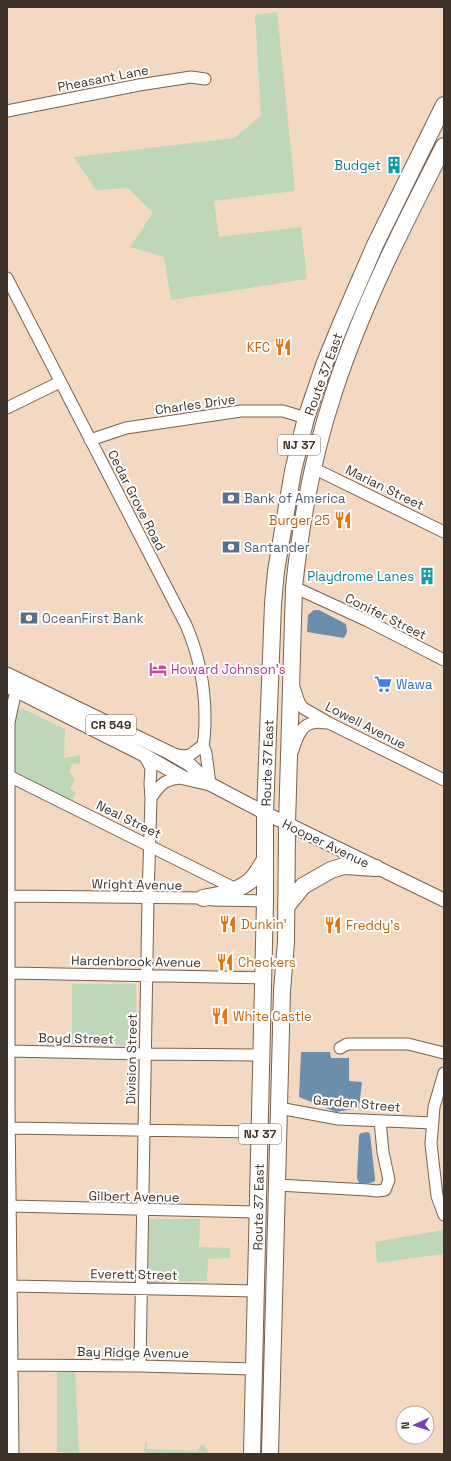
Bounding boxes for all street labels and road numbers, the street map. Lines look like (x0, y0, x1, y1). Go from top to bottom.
street label: Pheasant Lane (56, 61, 150, 96)
street label: Route 37 East (301, 330, 346, 418)
street label: Charles Drive (154, 390, 236, 419)
road number: NJ 37 (278, 435, 320, 455)
street label: Cedar Grove Road (104, 447, 169, 553)
street label: Marian Street (343, 461, 427, 514)
street label: Conifer Street (342, 589, 429, 644)
street label: Lowell Avenue (323, 698, 409, 753)
road number: CR 549 (86, 715, 136, 735)
street label: Route 37 East (257, 719, 278, 807)
street label: Neal Street (94, 796, 164, 842)
street label: Hooper Avenue (280, 815, 372, 872)
street label: Wright Avenue (92, 875, 182, 894)
street label: Hardenbrook Avenue (71, 952, 201, 971)
street label: Division Street (122, 1013, 141, 1105)
street label: Boyd Street (38, 1029, 114, 1048)
street label: Garden Street (312, 1091, 401, 1116)
road number: NJ 37 (239, 1124, 281, 1144)
street label: Route 37 East (249, 1163, 268, 1251)
street label: Gilbert Avenue (88, 1187, 180, 1206)
street label: Everett Street (90, 1265, 178, 1284)
street label: Bay Ridge Avenue (77, 1343, 189, 1362)

